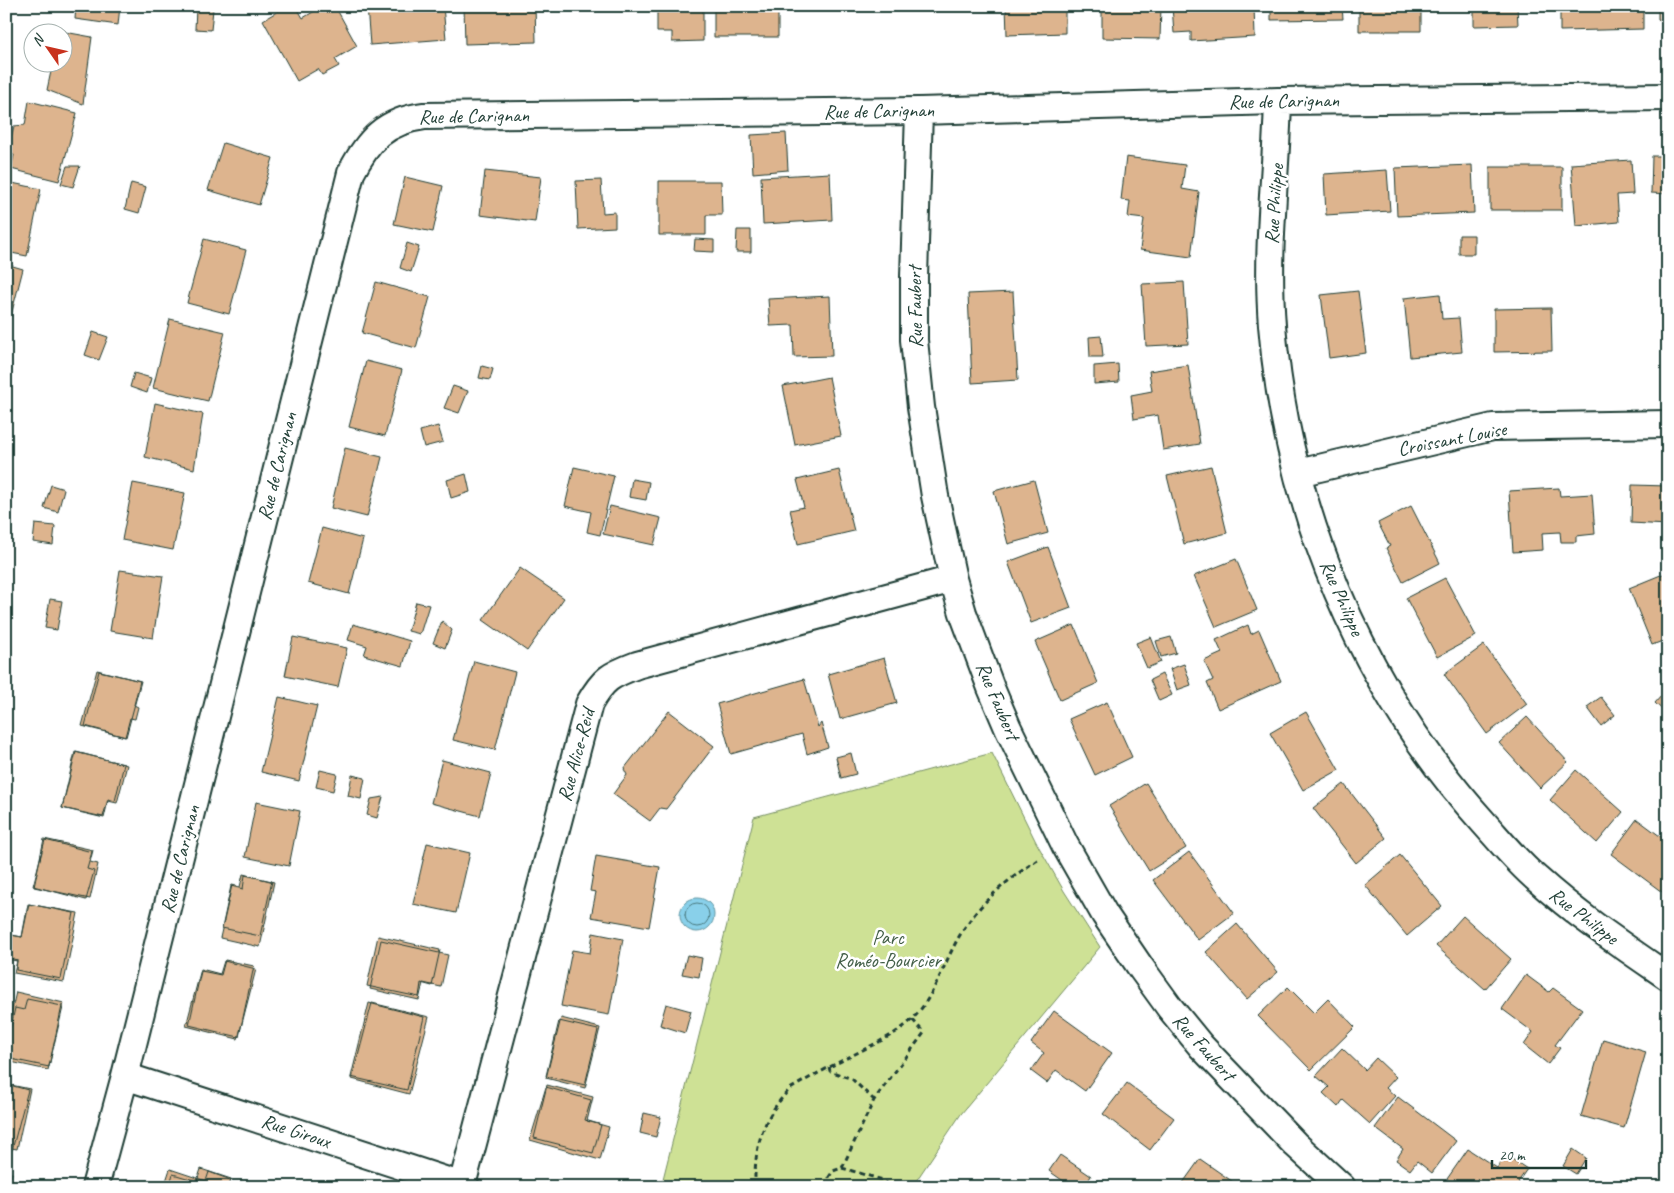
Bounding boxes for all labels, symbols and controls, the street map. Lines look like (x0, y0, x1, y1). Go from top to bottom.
north arrow (22, 22, 72, 72)
text: N (28, 31, 48, 49)
street label: Rue de Carignan (1229, 88, 1340, 114)
street label: Rue de Carignan (824, 98, 935, 124)
street label: Rue de Carignan (419, 103, 530, 129)
street label: Rue Philippe (1259, 162, 1289, 245)
street label: Rue Faubert (902, 262, 928, 348)
street label: Rue de Carignan (252, 408, 303, 523)
street label: Croissant Louise (1396, 416, 1510, 462)
street label: Rue Philippe (1314, 556, 1370, 641)
street label: Rue Faubert (970, 658, 1027, 747)
street label: Rue Alice-Reid (552, 703, 601, 804)
street label: Rue de Carignan (155, 801, 206, 916)
street label: Rue Philippe (1544, 882, 1625, 951)
park label: Parc Roméo-Bourcier (835, 925, 942, 973)
street label: Rue Faubert (1167, 1008, 1243, 1088)
street label: Rue Giroux (258, 1108, 336, 1155)
scale bar (1492, 1138, 1585, 1170)
text: 20 m (1499, 1146, 1526, 1165)

